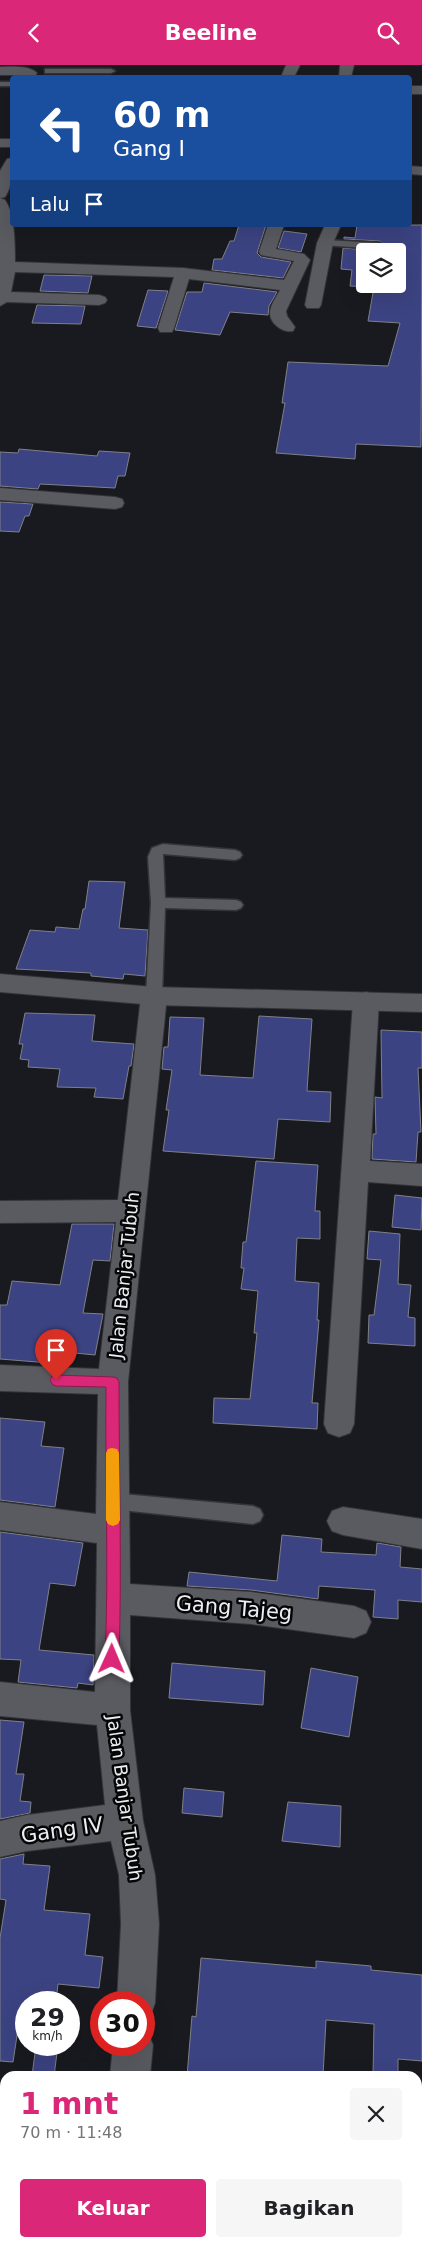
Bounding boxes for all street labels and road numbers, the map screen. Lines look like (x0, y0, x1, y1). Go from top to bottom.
street label: Jalan Banjar Tubuh (105, 1191, 143, 1360)
street label: Gang Tajeg (175, 1591, 293, 1625)
street label: Jalan Banjar Tubuh (103, 1713, 147, 1882)
street label: Gang IV (19, 1812, 105, 1848)

